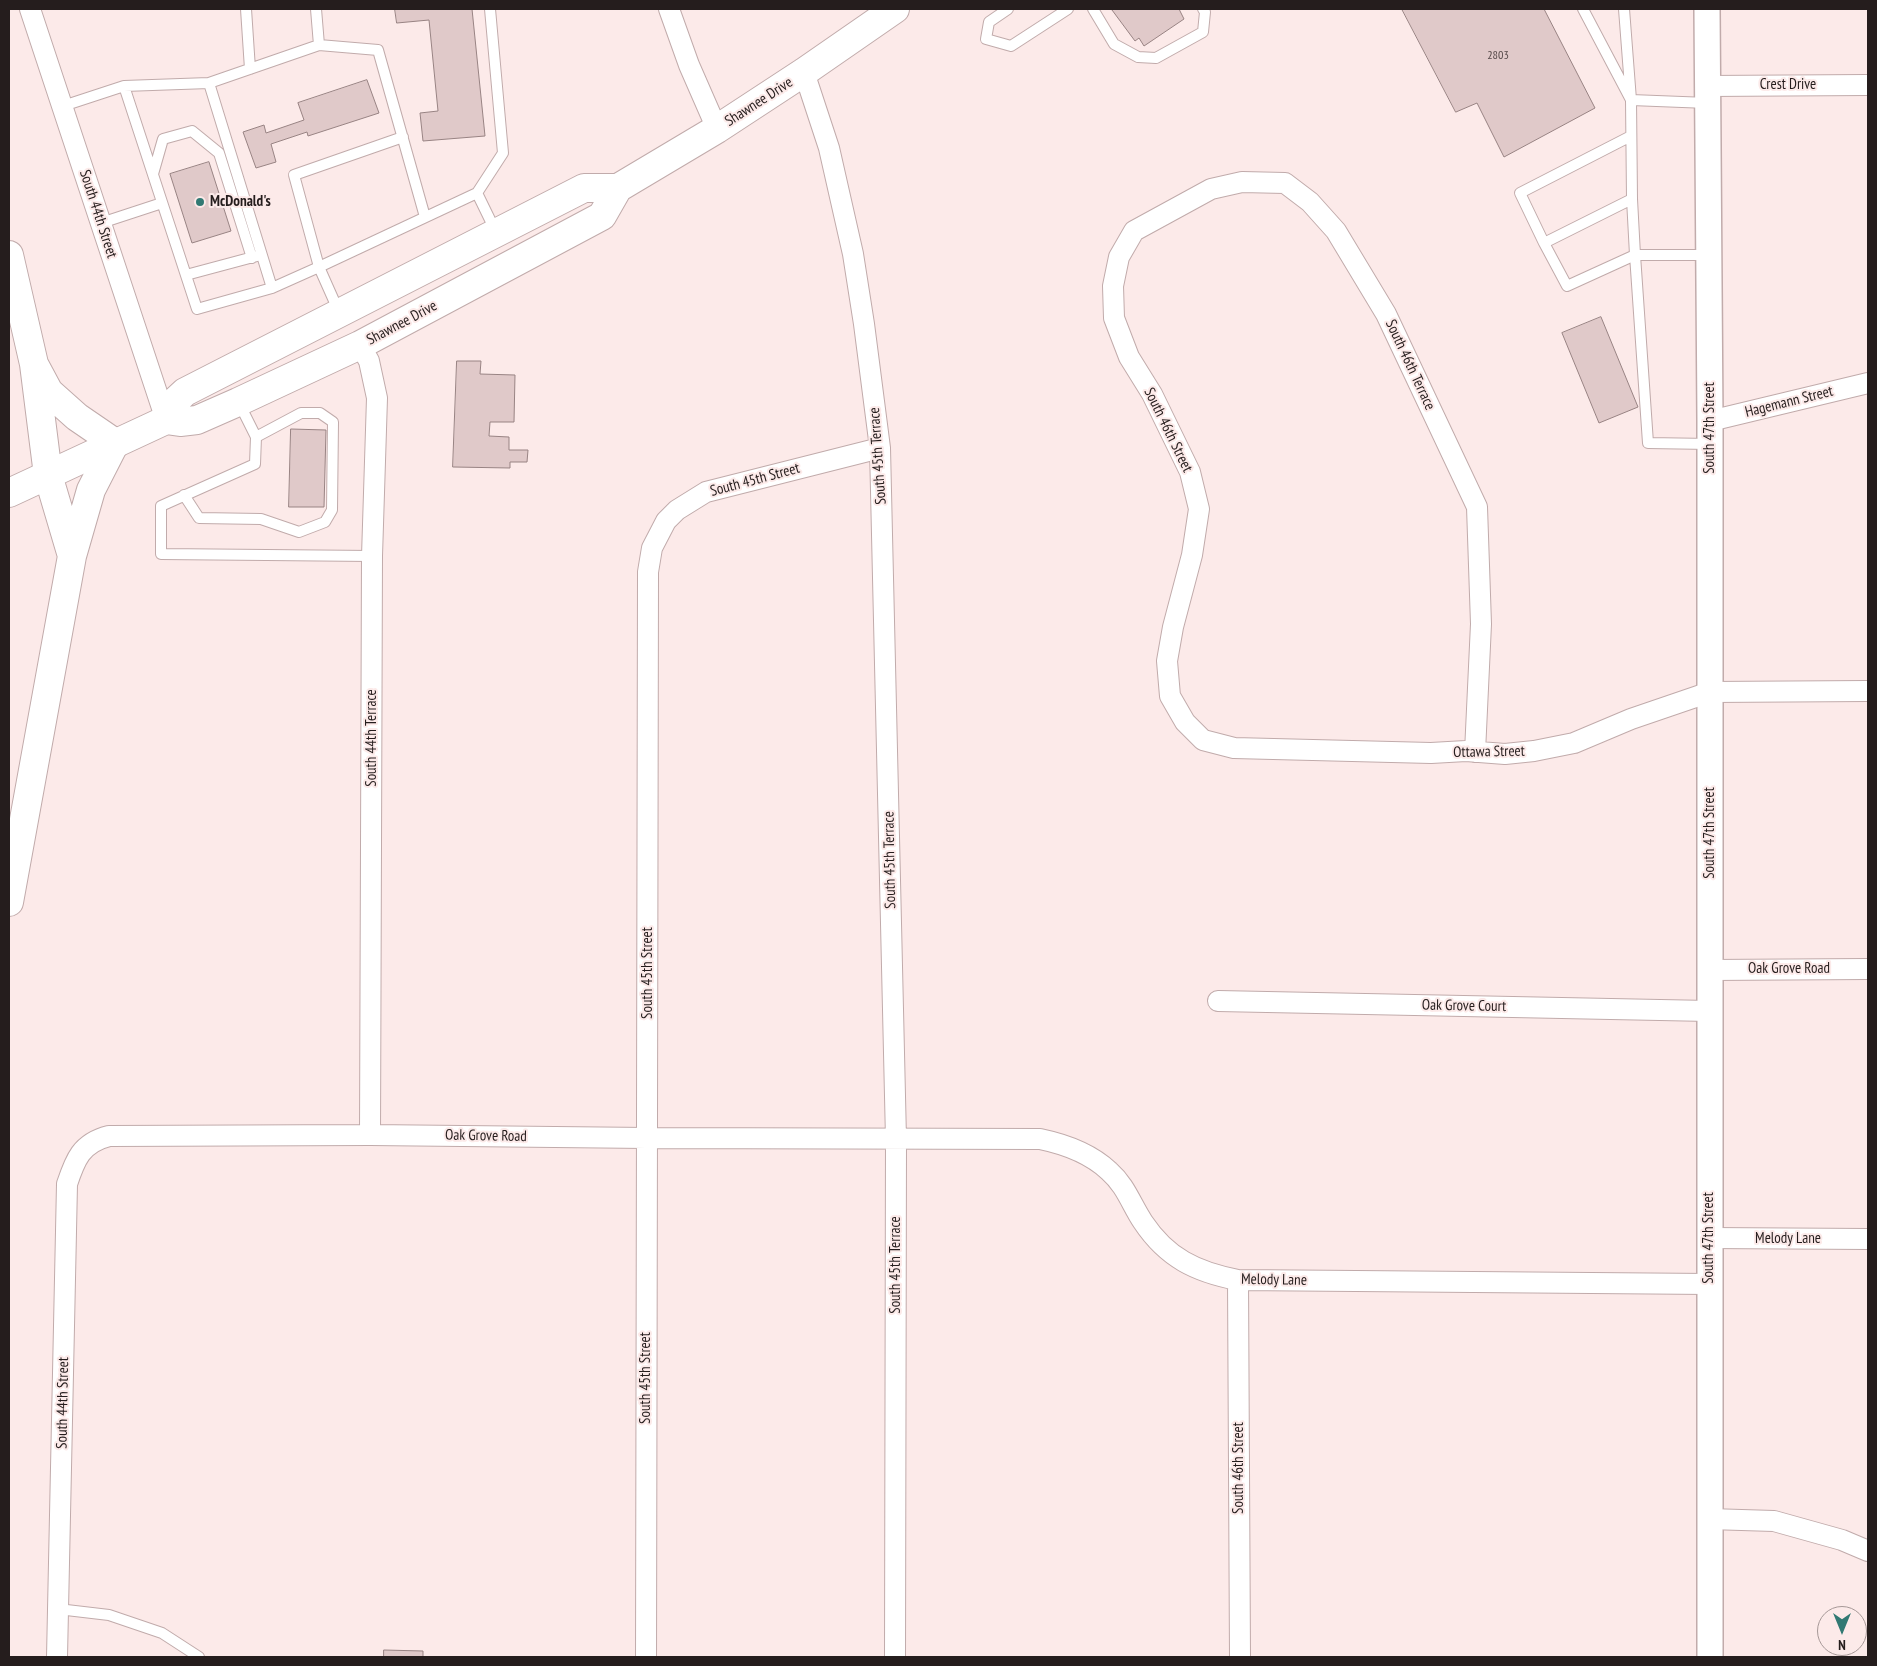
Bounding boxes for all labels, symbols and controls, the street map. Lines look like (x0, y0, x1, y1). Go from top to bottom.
house number: 2803 (1487, 49, 1509, 63)
street label: Shawnee Drive (722, 73, 796, 131)
street label: Crest Drive (1760, 76, 1816, 94)
street label: South 44th Street (75, 168, 121, 260)
place label: McDonald's (210, 193, 271, 211)
marker: McDonald's (194, 196, 206, 208)
street label: Shawnee Drive (364, 297, 440, 349)
street label: South 46th Terrace (1381, 317, 1439, 413)
street label: South 47th Street (1701, 382, 1719, 474)
street label: Hagemann Street (1743, 382, 1835, 422)
street label: South 46th Street (1140, 385, 1196, 475)
street label: South 45th Terrace (866, 407, 890, 505)
street label: South 45th Street (708, 459, 802, 501)
street label: South 44th Terrace (363, 689, 381, 787)
street label: Ottawa Street (1453, 742, 1525, 762)
street label: South 47th Street (1701, 787, 1719, 879)
street label: South 45th Terrace (880, 811, 900, 909)
street label: South 45th Street (639, 927, 657, 1019)
street label: Oak Grove Road (1748, 960, 1830, 978)
street label: Oak Grove Court (1422, 996, 1506, 1016)
street label: Oak Grove Road (445, 1126, 527, 1146)
street label: South 47th Street (1700, 1192, 1718, 1284)
street label: South 45th Terrace (887, 1216, 905, 1314)
street label: Melody Lane (1755, 1230, 1821, 1248)
street label: Melody Lane (1241, 1270, 1307, 1290)
street label: South 45th Street (637, 1332, 655, 1424)
street label: South 44th Street (53, 1357, 73, 1449)
street label: South 46th Street (1230, 1422, 1248, 1514)
north arrow (1817, 1606, 1867, 1656)
text: N (1838, 1636, 1846, 1654)

